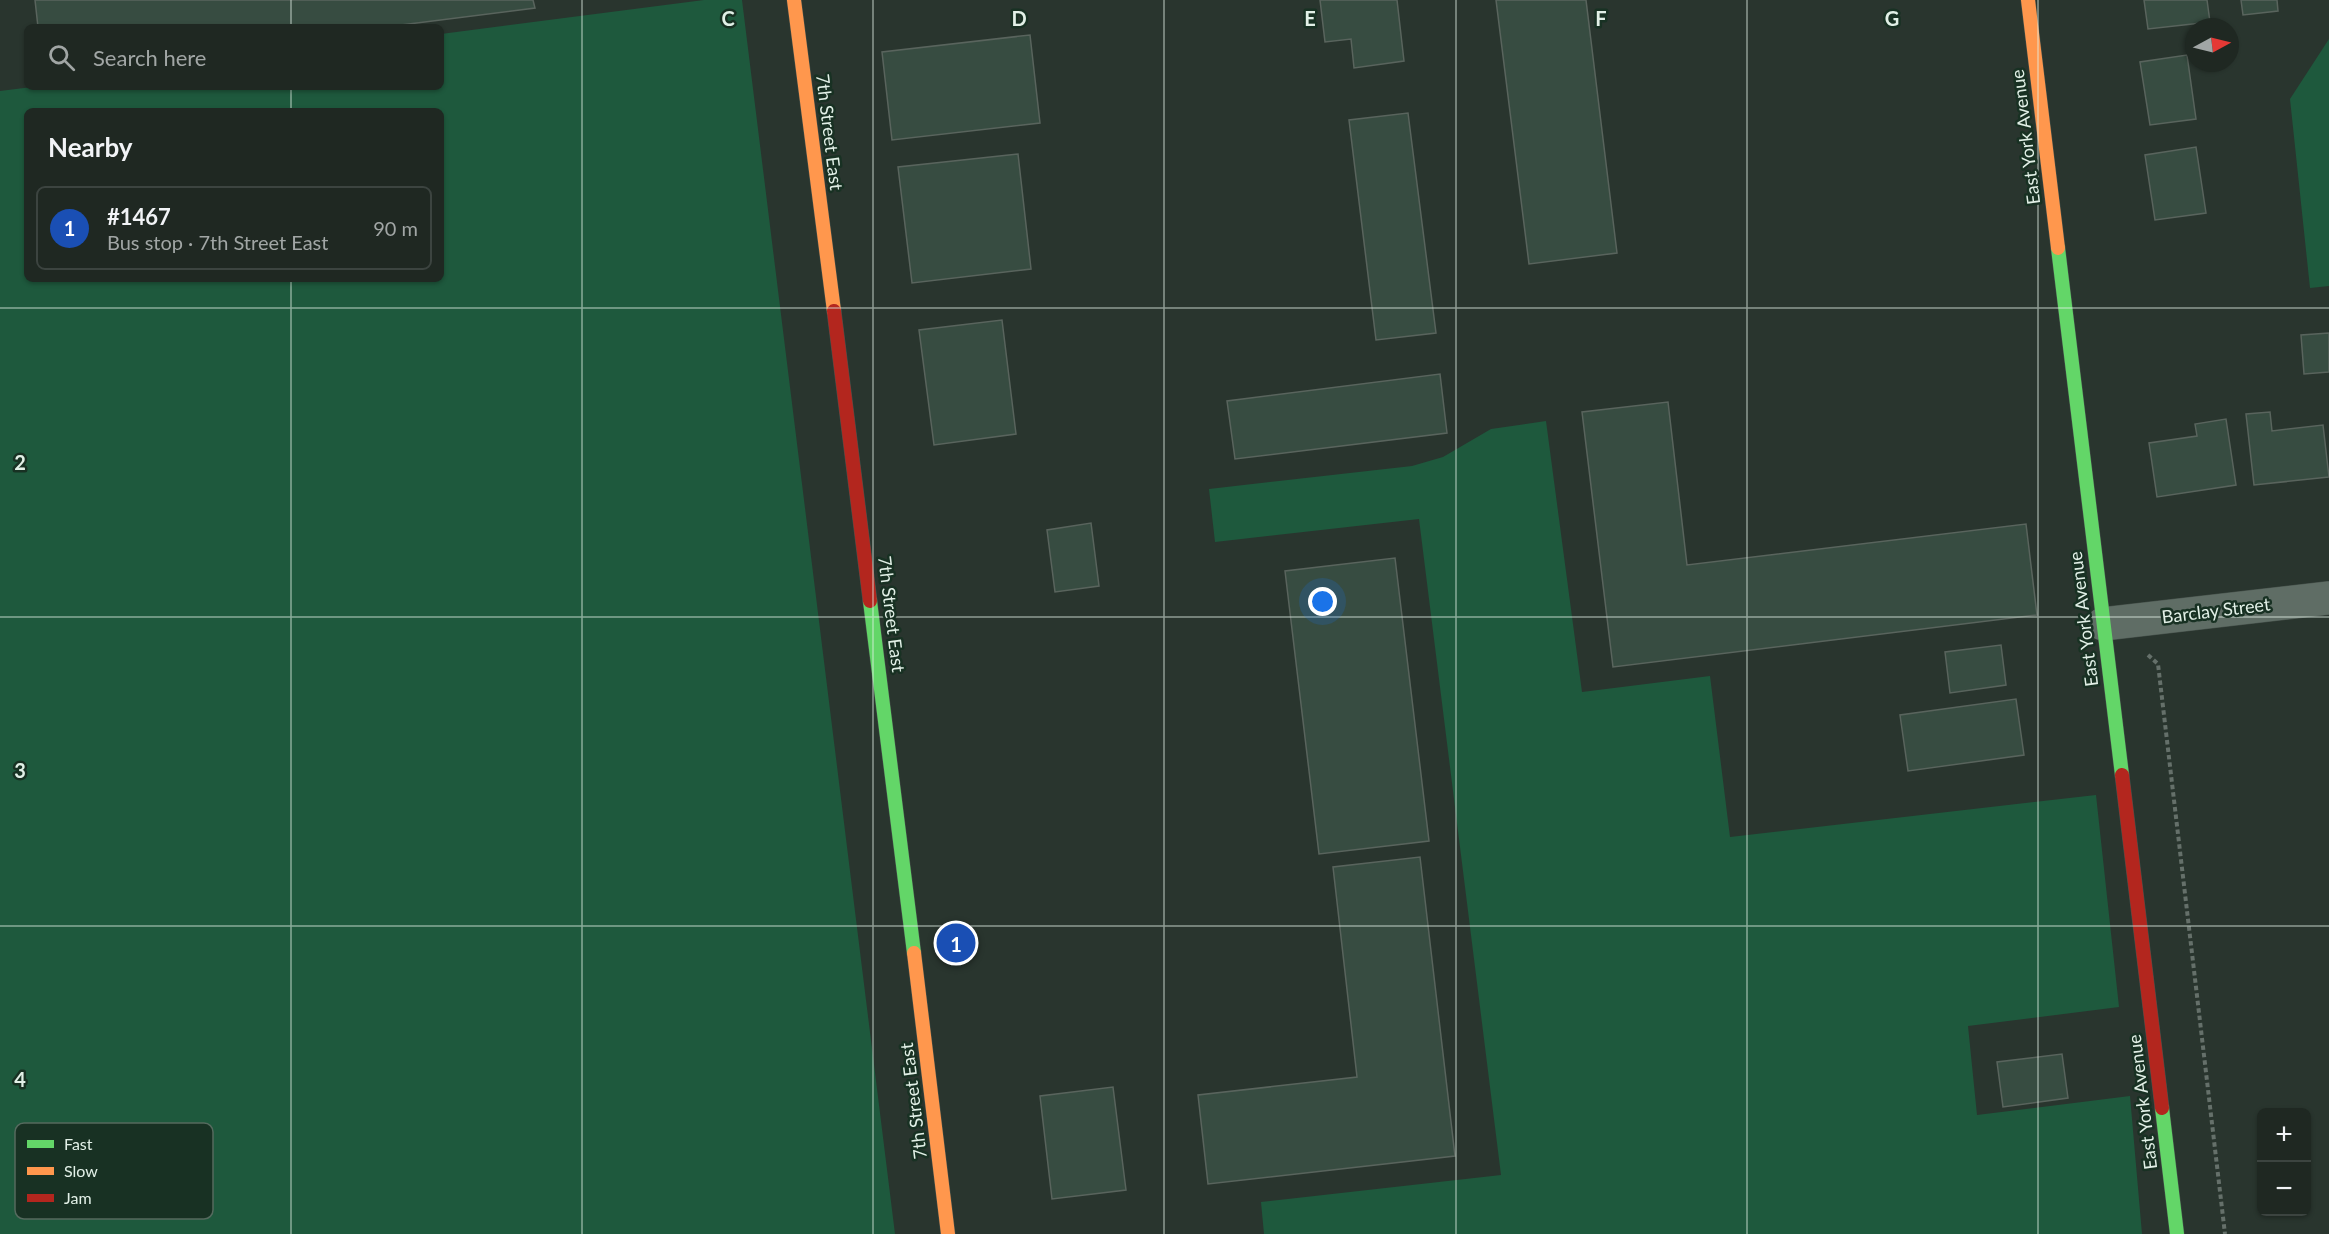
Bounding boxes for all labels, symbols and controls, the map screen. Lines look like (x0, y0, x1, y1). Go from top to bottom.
text: C (721, 6, 735, 30)
text: D (1011, 6, 1027, 30)
text: E (1304, 6, 1316, 30)
text: F (1595, 6, 1607, 30)
text: G (1885, 6, 1899, 30)
north arrow (2185, 18, 2239, 72)
search box (24, 24, 444, 90)
icon: search (45, 41, 78, 74)
text: Search here (93, 44, 206, 71)
street label: East York Avenue (2006, 68, 2044, 206)
street label: 7th Street East (812, 72, 848, 192)
text: Nearby (48, 131, 133, 163)
text: #1467 (107, 203, 171, 230)
text: 1 (64, 216, 75, 240)
text: 90 m (373, 216, 418, 240)
text: Bus stop · 7th Street East (107, 230, 328, 254)
text: 2 (14, 450, 26, 474)
street label: East York Avenue (2064, 550, 2102, 688)
street label: 7th Street East (874, 554, 910, 674)
your location (1308, 587, 1337, 616)
street label: Barclay Street (2160, 592, 2272, 628)
text: 3 (14, 758, 26, 782)
pin: 1 (936, 920, 976, 966)
street label: East York Avenue (2123, 1033, 2161, 1171)
street label: 7th Street East (895, 1041, 931, 1161)
text: 4 (14, 1067, 26, 1091)
map controls (2257, 1108, 2311, 1216)
button: + (2257, 1108, 2311, 1162)
legend (15, 1123, 213, 1219)
text: Fast (64, 1134, 93, 1153)
text: Slow (64, 1161, 98, 1180)
button: − (2257, 1162, 2311, 1216)
text: Jam (64, 1188, 92, 1207)

